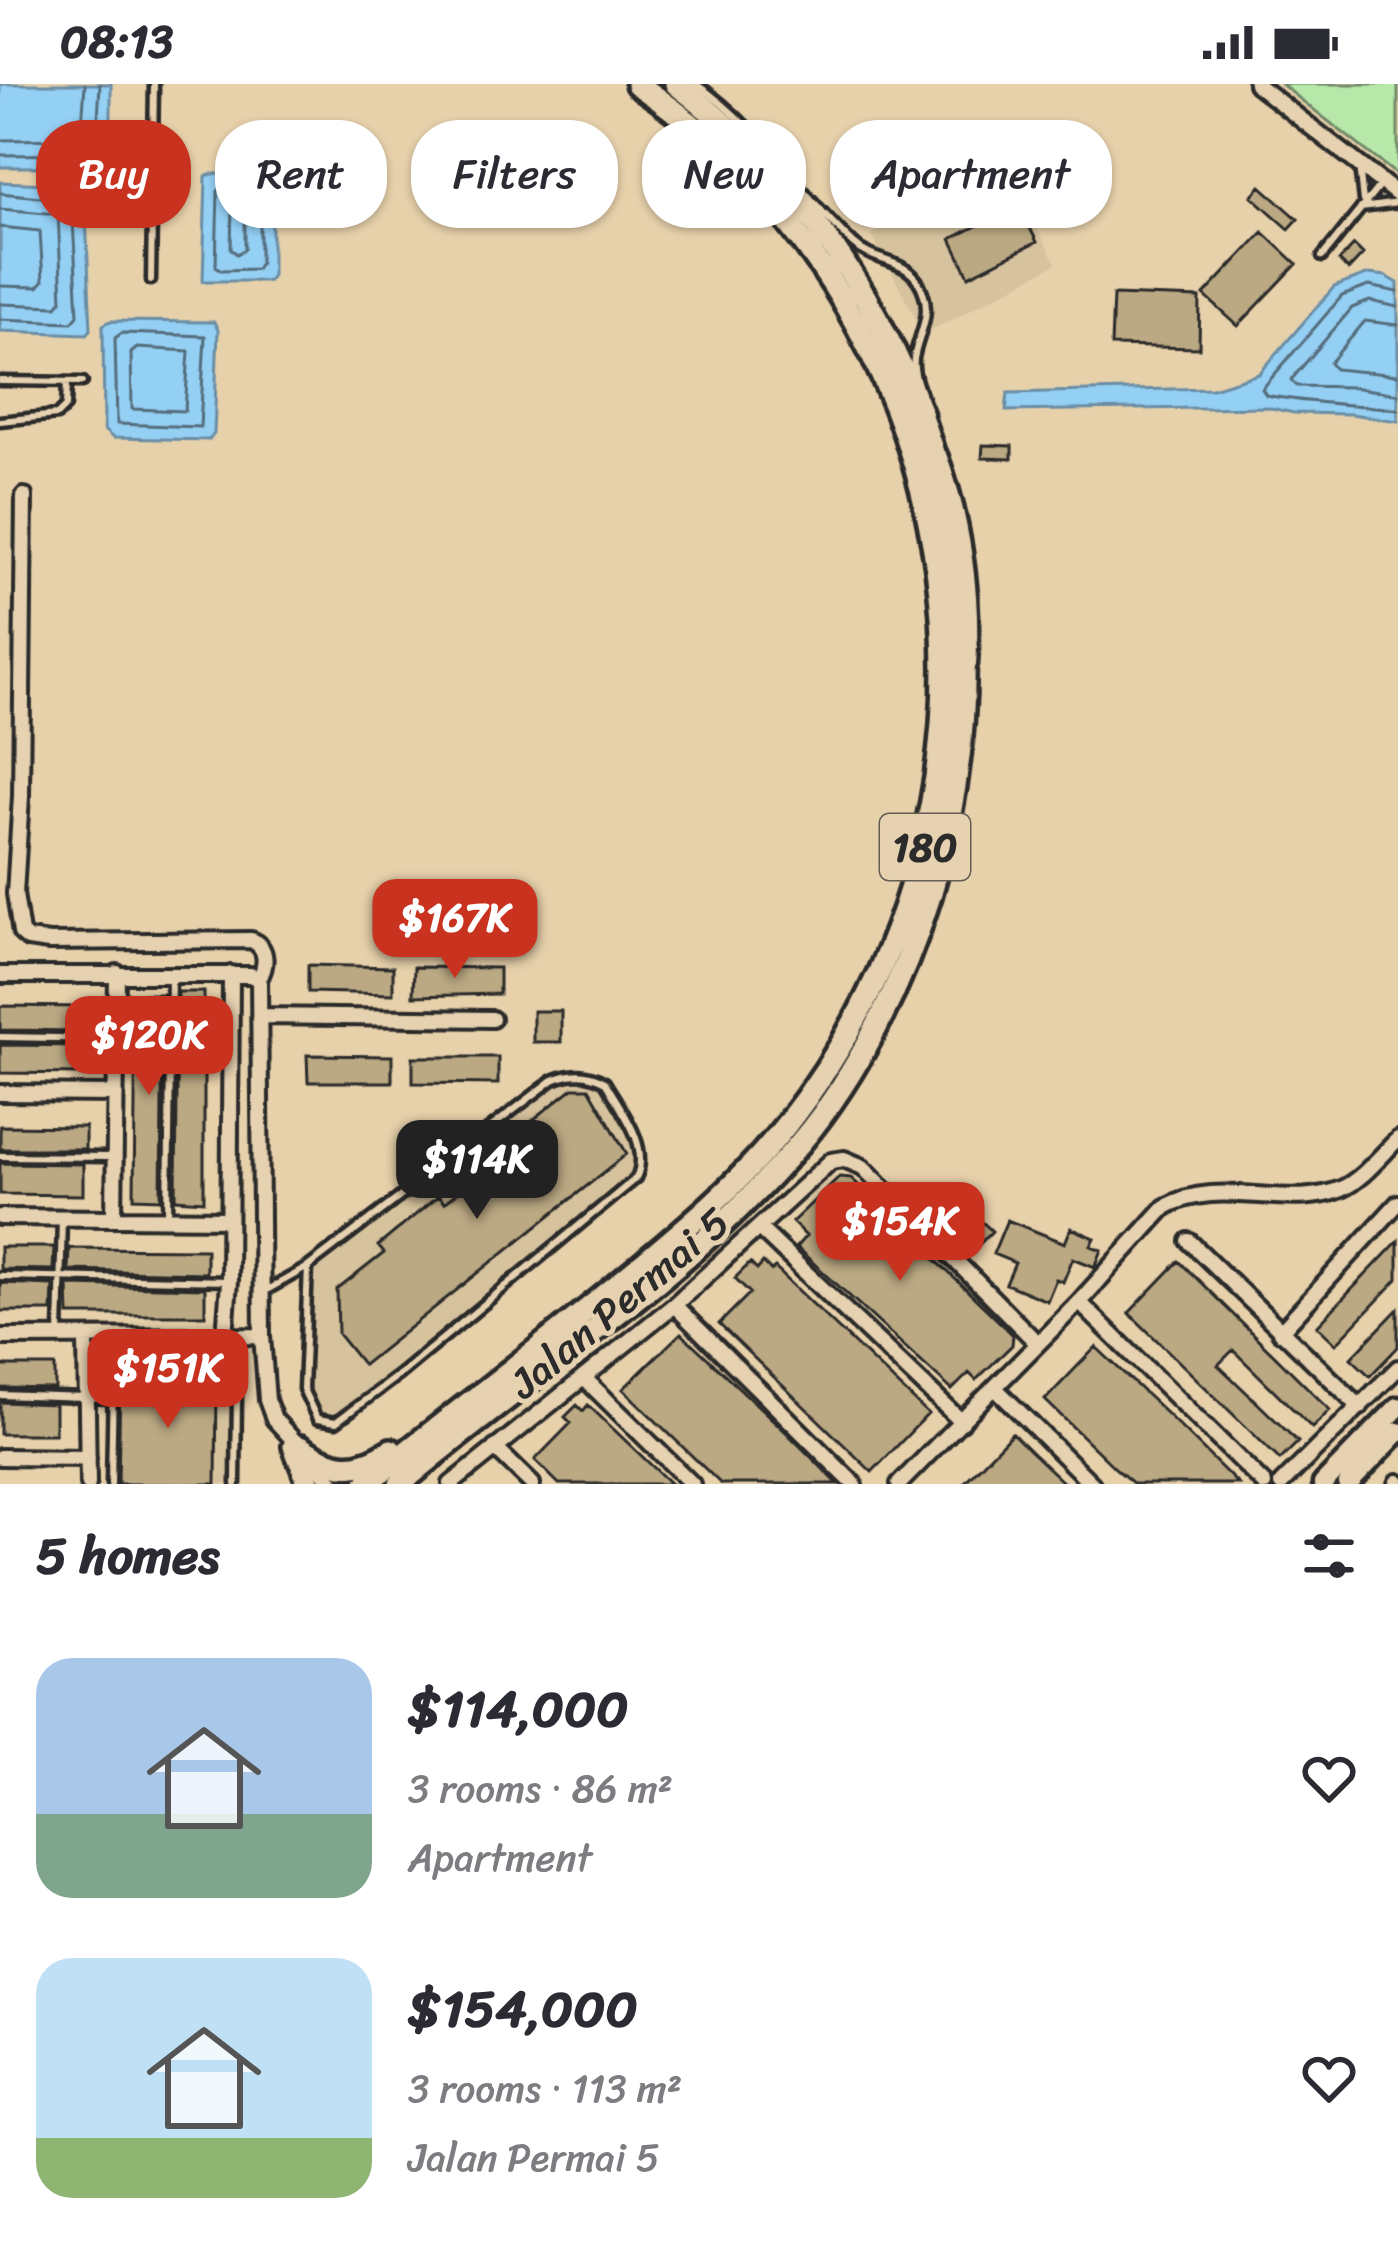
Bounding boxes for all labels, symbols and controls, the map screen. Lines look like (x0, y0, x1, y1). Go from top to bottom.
text: 08:13 (60, 2, 173, 82)
chip: Buy (36, 120, 191, 228)
chip: Rent (215, 120, 387, 228)
chip: Filters (411, 120, 618, 228)
chip: New (642, 120, 806, 228)
chip: Apartment (830, 120, 1112, 228)
road number: 180 (880, 814, 970, 880)
pin: $167K (371, 879, 539, 981)
text: $167K (399, 883, 511, 952)
pin: $120K (65, 996, 233, 1098)
text: $120K (92, 1000, 206, 1069)
pin: $114K (393, 1120, 561, 1222)
text: $114K (423, 1124, 531, 1193)
pin: $154K (816, 1182, 984, 1284)
text: $154K (843, 1186, 957, 1255)
street label: Jalan Permai 5 (491, 1187, 747, 1420)
pin: $151K (84, 1329, 252, 1431)
text: $151K (114, 1333, 222, 1402)
text: 5 homes (36, 1511, 219, 1601)
icon: filters (1296, 1523, 1362, 1589)
text: $114,000 (408, 1664, 628, 1754)
icon: home (132, 1706, 276, 1850)
icon: heart (1296, 1745, 1362, 1811)
text: 3 rooms · 86 m² (408, 1754, 673, 1823)
text: Apartment (408, 1823, 592, 1892)
text: $154,000 (408, 1964, 638, 2054)
icon: home (132, 2006, 276, 2150)
icon: heart (1296, 2045, 1362, 2111)
text: 3 rooms · 113 m² (408, 2054, 682, 2123)
text: Jalan Permai 5 (408, 2123, 660, 2192)

